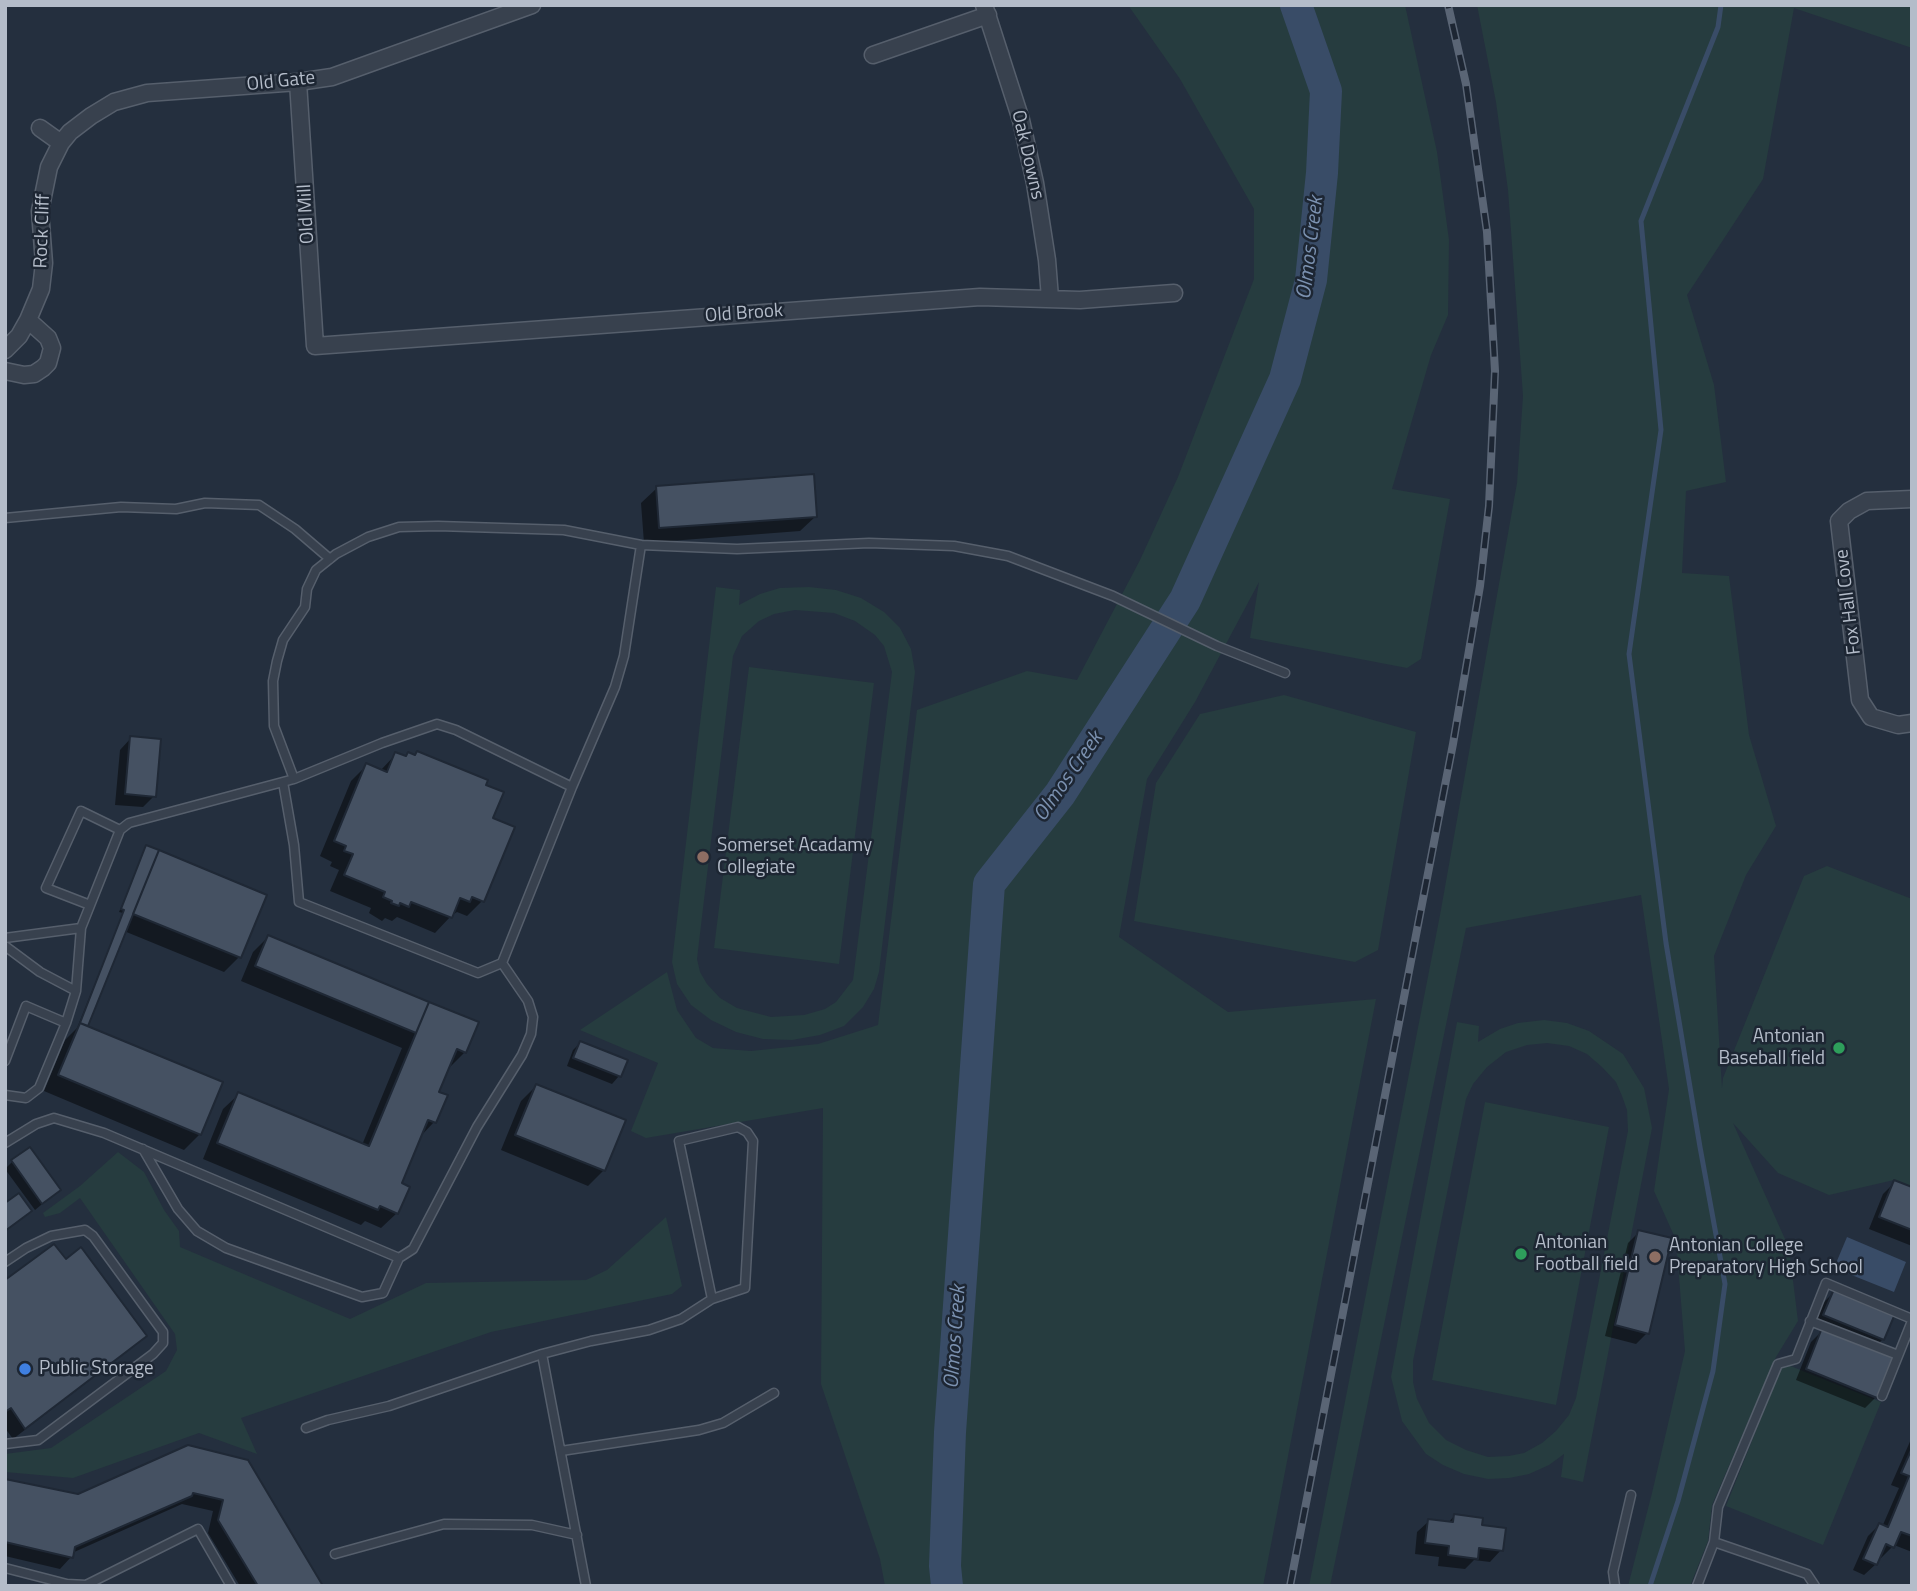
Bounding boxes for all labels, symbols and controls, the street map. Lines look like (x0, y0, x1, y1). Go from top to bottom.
street label: Old Gate (246, 67, 316, 97)
street label: Oak Downs (1006, 108, 1048, 202)
street label: Old Mill (294, 183, 320, 245)
street label: Rock Cliff (30, 193, 56, 269)
water label: Olmos Creek (1292, 195, 1330, 301)
street label: Old Brook (704, 300, 784, 328)
street label: Fox Hall Cove (1831, 548, 1867, 656)
water label: Olmos Creek (1029, 727, 1109, 827)
place label: Somerset Acadamy Collegiate (717, 835, 872, 879)
marker: Somerset Acadamy Collegiate (695, 849, 711, 865)
place label: Antonian Baseball field (1718, 1026, 1825, 1070)
marker: Antonian Baseball field (1831, 1040, 1847, 1056)
place label: Antonian Football field (1535, 1232, 1638, 1276)
place label: Antonian College Preparatory High School (1669, 1235, 1863, 1279)
marker: Antonian Football field (1513, 1246, 1529, 1262)
marker: Antonian College Preparatory High School (1647, 1249, 1663, 1265)
water label: Olmos Creek (940, 1284, 972, 1390)
place label: Public Storage (39, 1358, 154, 1380)
marker: Public Storage (17, 1361, 33, 1377)

